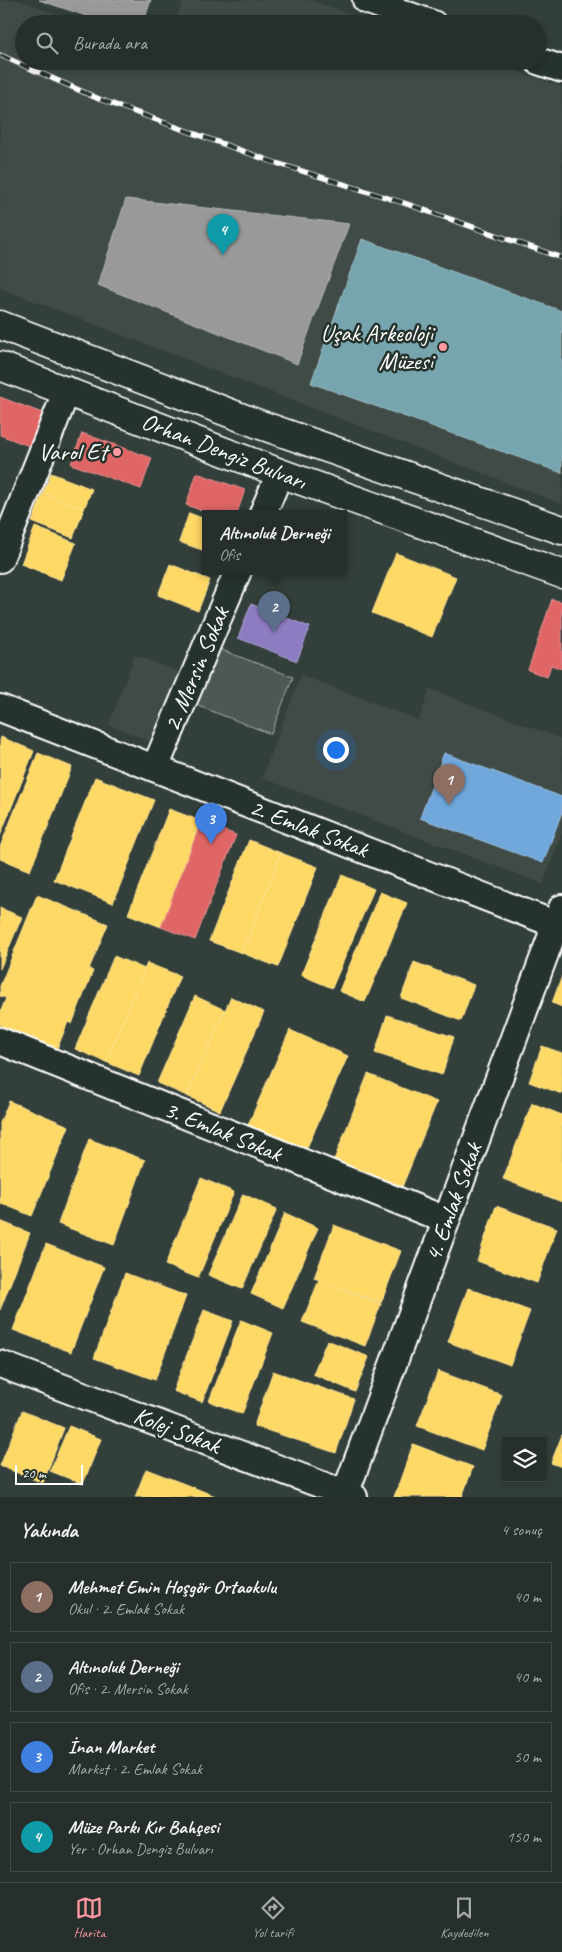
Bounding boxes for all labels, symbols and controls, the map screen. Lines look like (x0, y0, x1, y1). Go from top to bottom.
search box (15, 15, 547, 70)
icon: search (33, 29, 61, 57)
text: Burada ara (73, 31, 147, 55)
pin: 4 (207, 214, 239, 255)
place label: Uşak Arkeoloji Müzesi (321, 318, 436, 376)
marker: Uşak Arkeoloji Müzesi (437, 341, 449, 353)
street label: Orhan Dengiz Bulvarı (138, 406, 312, 497)
place label: Varol Et (38, 437, 110, 467)
marker: Varol Et (111, 446, 123, 458)
popup (202, 510, 347, 575)
text: Altınoluk Derneği (219, 521, 330, 545)
text: Ofis (219, 545, 240, 565)
pin: 2 (258, 591, 290, 632)
street label: 2. Mersin Sokak (156, 600, 237, 736)
your location (323, 737, 349, 763)
pin: 1 (433, 764, 465, 805)
street label: 2. Emlak Sokak (246, 792, 374, 865)
pin: 3 (195, 803, 227, 844)
street label: 3. Emlak Sokak (160, 1094, 288, 1169)
street label: 4. Emlak Sokak (418, 1136, 489, 1265)
street label: Kolej Sokak (130, 1400, 226, 1461)
map controls (502, 1437, 547, 1482)
button: layers (502, 1437, 547, 1482)
scale bar (15, 1462, 82, 1485)
text: 20 m (22, 1465, 46, 1482)
text: Yakında (20, 1517, 78, 1543)
text: 4 sonuç (501, 1520, 542, 1540)
text: Mehmet Emin Hoşgör Ortaokulu (68, 1575, 276, 1599)
text: 1 (33, 1587, 41, 1607)
text: 40 m (514, 1587, 541, 1607)
text: Okul · 2. Emlak Sokak (68, 1599, 184, 1619)
text: Altınoluk Derneği (68, 1655, 179, 1679)
text: 2 (33, 1667, 41, 1687)
text: 40 m (514, 1667, 541, 1687)
text: Ofis · 2. Mersin Sokak (68, 1679, 188, 1699)
text: İnan Market (68, 1735, 154, 1759)
text: 3 (33, 1747, 41, 1767)
text: 50 m (514, 1747, 541, 1767)
text: Market · 2. Emlak Sokak (68, 1759, 202, 1779)
text: Müze Parkı Kır Bahçesi (68, 1815, 219, 1839)
text: 4 (33, 1827, 41, 1847)
text: 150 m (507, 1827, 541, 1847)
text: Yer · Orhan Dengiz Bulvarı (68, 1839, 213, 1859)
tab: Harita (73, 1894, 105, 1941)
tab: Yol tarifi (252, 1894, 293, 1941)
tab: Kaydedilen (440, 1894, 489, 1941)

